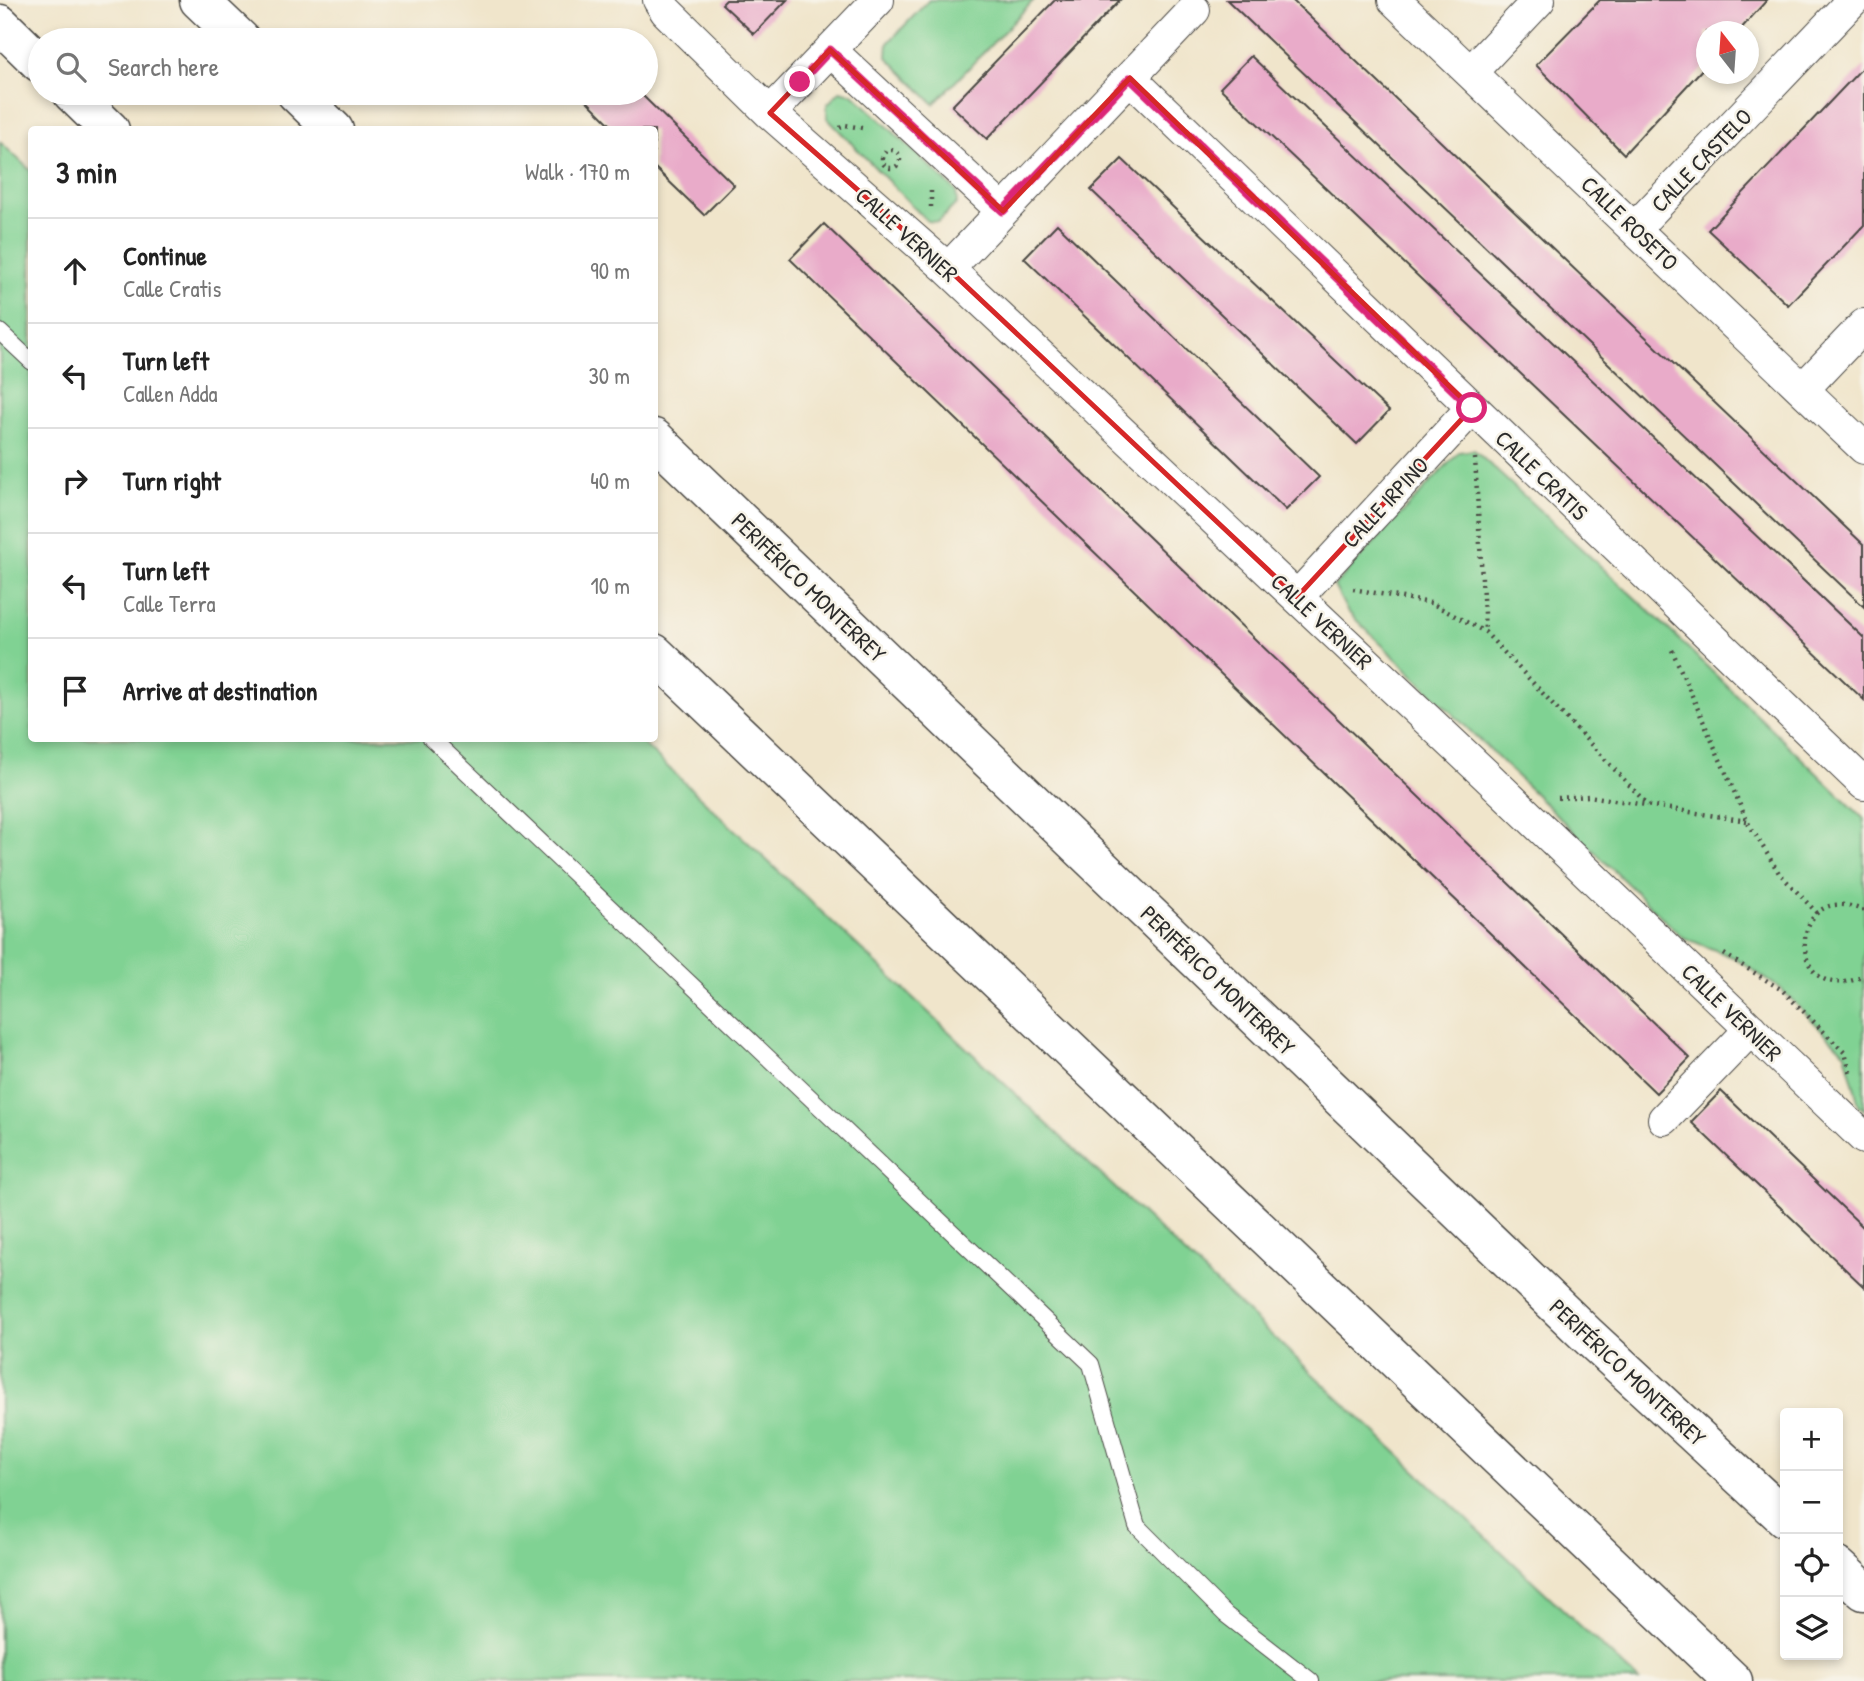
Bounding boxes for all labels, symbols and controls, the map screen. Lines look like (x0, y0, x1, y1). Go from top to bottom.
north arrow (1696, 21, 1759, 84)
search box (28, 28, 658, 105)
icon: search (52, 48, 90, 86)
text: Search here (108, 49, 219, 84)
route end (784, 66, 815, 97)
street label: CALLE CASTELO (1644, 101, 1758, 219)
text: 3 min (56, 152, 117, 192)
text: Walk · 170 m (525, 156, 630, 187)
street label: CALLE ROSETO (1575, 169, 1685, 277)
street label: CALLE VERNIER (849, 180, 965, 288)
text: Continue (123, 238, 207, 273)
icon: ahead (56, 252, 94, 290)
text: 90 m (590, 255, 630, 286)
text: Calle Cratis (123, 273, 221, 304)
text: Turn left (123, 343, 209, 378)
icon: left (56, 357, 94, 395)
text: 30 m (588, 360, 630, 391)
text: Callen Adda (123, 378, 218, 409)
route start (1456, 392, 1487, 423)
street label: CALLE CRATIS (1489, 423, 1595, 527)
street label: CALLE IRPINO (1335, 450, 1435, 554)
icon: right (56, 462, 94, 500)
text: Turn right (123, 463, 221, 498)
text: 40 m (590, 465, 630, 496)
street label: PERIFÉRICO MONTERREY (725, 505, 893, 669)
text: Turn left (123, 553, 209, 588)
street label: CALLE VERNIER (1265, 566, 1379, 676)
icon: left (56, 567, 94, 605)
text: 10 m (590, 570, 630, 601)
text: Calle Terra (123, 588, 216, 619)
icon: arrive (56, 672, 94, 710)
text: Arrive at destination (123, 673, 318, 708)
street label: PERIFÉRICO MONTERREY (1134, 898, 1302, 1062)
street label: CALLE VERNIER (1675, 956, 1789, 1068)
street label: PERIFÉRICO MONTERREY (1543, 1291, 1713, 1453)
map controls (1780, 1408, 1843, 1660)
button: + (1780, 1408, 1843, 1471)
button: − (1780, 1471, 1843, 1534)
button: locate (1780, 1534, 1843, 1597)
button: layers (1780, 1597, 1843, 1660)

